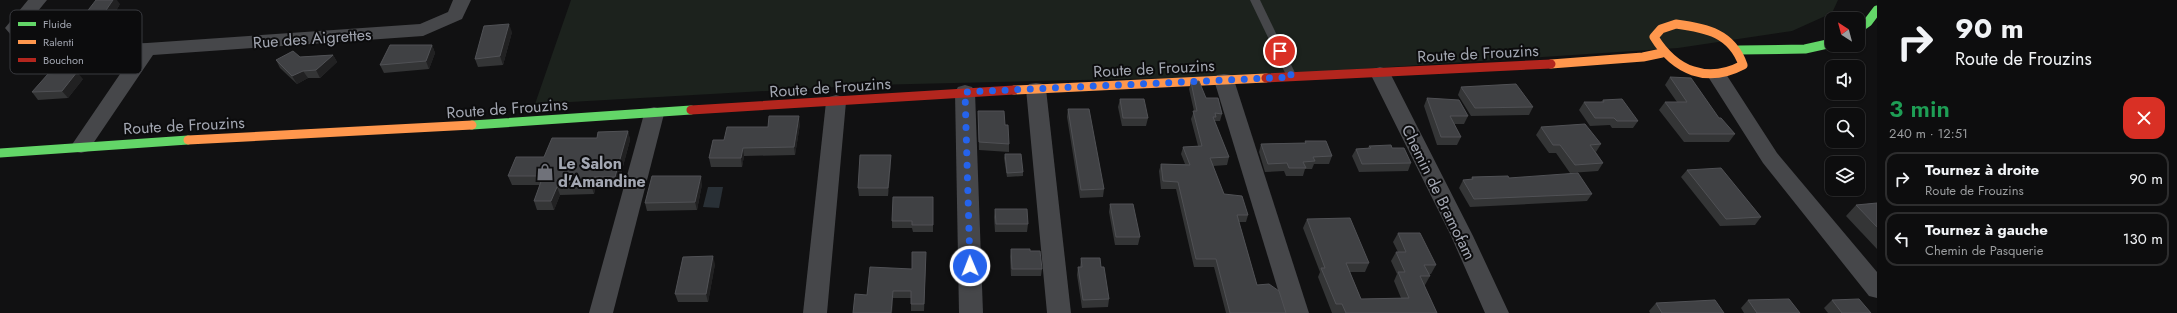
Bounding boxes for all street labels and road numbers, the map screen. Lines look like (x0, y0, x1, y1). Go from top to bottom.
street label: Rue des Aigrettes (252, 23, 372, 54)
street label: Route de Frouzins (1417, 39, 1539, 68)
street label: Route de Frouzins (1093, 54, 1215, 83)
street label: Route de Frouzins (769, 72, 891, 103)
street label: Route de Frouzins (446, 93, 568, 124)
street label: Route de Frouzins (123, 111, 245, 140)
street label: Chemin de Bramofam (1396, 121, 1481, 264)

